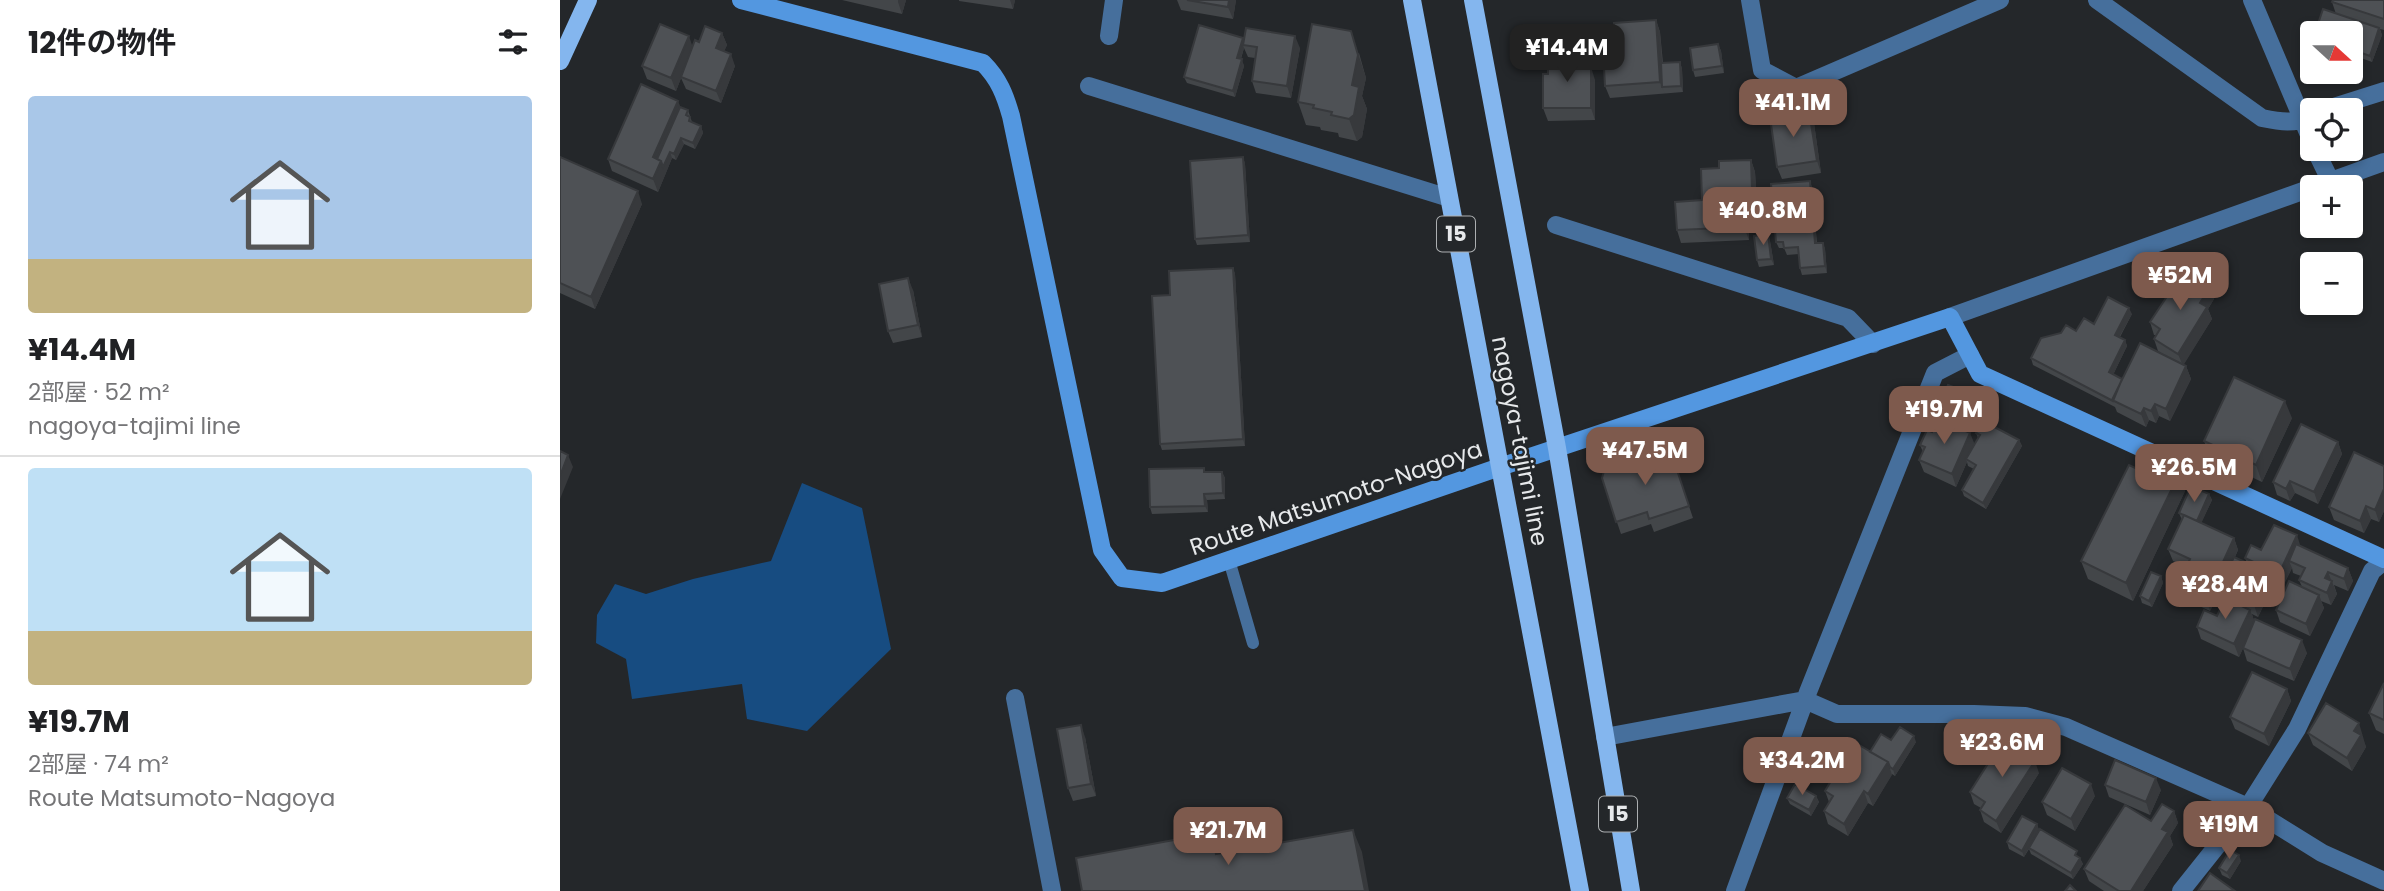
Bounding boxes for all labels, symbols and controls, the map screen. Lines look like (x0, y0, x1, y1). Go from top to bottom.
text: 12件の物件 (28, 21, 176, 64)
north arrow (2300, 21, 2362, 84)
map controls (2300, 21, 2363, 315)
icon: filters (494, 23, 532, 61)
pin: ¥14.4M (1510, 24, 1624, 84)
text: ¥14.4M (1526, 31, 1608, 63)
pin: ¥41.1M (1736, 80, 1850, 139)
text: ¥41.1M (1755, 86, 1831, 118)
button: locate (2300, 98, 2363, 161)
icon: home (217, 142, 343, 268)
button: + (2300, 175, 2363, 238)
pin: ¥40.8M (1706, 188, 1820, 247)
text: ¥40.8M (1719, 194, 1807, 226)
road number: 15 (1437, 216, 1475, 252)
pin: ¥52M (2139, 252, 2221, 312)
button: − (2300, 252, 2363, 315)
text: ¥52M (2148, 259, 2212, 291)
text: ¥14.4M (28, 328, 136, 371)
street label: nagoya-tajimi line (1484, 334, 1556, 548)
text: 2部屋 · 52 m² (28, 376, 169, 408)
pin: ¥19.7M (1887, 386, 2001, 446)
text: ¥19.7M (1905, 393, 1983, 425)
text: nagoya-tajimi line (28, 410, 241, 442)
pin: ¥47.5M (1588, 428, 1702, 487)
street label: Route Matsumoto-Nagoya (1186, 433, 1486, 563)
text: ¥47.5M (1602, 434, 1688, 466)
pin: ¥26.5M (2137, 444, 2251, 504)
text: ¥26.5M (2151, 451, 2237, 483)
icon: home (217, 514, 343, 640)
pin: ¥28.4M (2168, 562, 2282, 621)
text: ¥28.4M (2182, 568, 2268, 600)
text: ¥19.7M (28, 700, 130, 743)
pin: ¥23.6M (1945, 720, 2059, 779)
text: ¥23.6M (1960, 726, 2044, 758)
pin: ¥34.2M (1745, 738, 1859, 797)
text: ¥34.2M (1759, 744, 1845, 776)
text: 2部屋 · 74 m² (28, 748, 169, 780)
text: Route Matsumoto-Nagoya (28, 782, 335, 814)
road number: 15 (1599, 796, 1637, 832)
pin: ¥19M (2188, 802, 2270, 861)
pin: ¥21.7M (1171, 808, 1285, 867)
text: ¥19M (2199, 808, 2259, 840)
text: ¥21.7M (1189, 814, 1267, 846)

